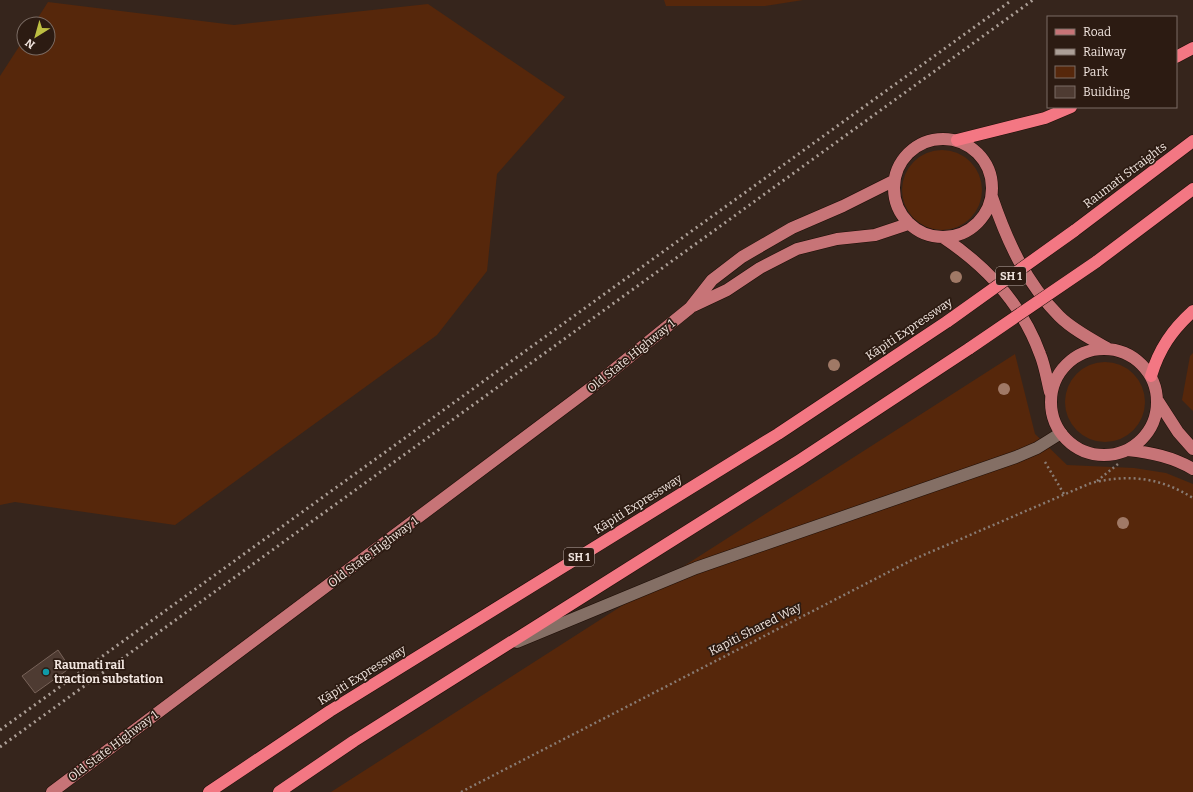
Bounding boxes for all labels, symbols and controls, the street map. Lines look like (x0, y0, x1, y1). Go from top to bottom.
north arrow (16, 16, 56, 56)
legend (1047, 16, 1177, 108)
text: Road (1083, 25, 1111, 39)
text: N (23, 36, 38, 51)
text: Railway (1083, 45, 1127, 59)
text: Park (1083, 65, 1109, 79)
text: Building (1083, 85, 1130, 99)
street label: Raumati Straights (1081, 139, 1170, 211)
road number: SH 1 (996, 267, 1026, 285)
street label: Kāpiti Expressway (863, 295, 955, 363)
street label: Old State Highway 1 (584, 316, 678, 396)
street label: Kāpiti Expressway (591, 471, 685, 537)
street label: Old State Highway 1 (325, 514, 421, 590)
road number: SH 1 (564, 548, 594, 566)
street label: Kapiti Shared Way (706, 599, 804, 658)
street label: Kāpiti Expressway (315, 642, 409, 708)
place label: Raumati rail traction substation (54, 658, 164, 686)
marker: Raumati rail traction substation (41, 667, 51, 677)
street label: Old State Highway 1 (65, 708, 161, 784)

